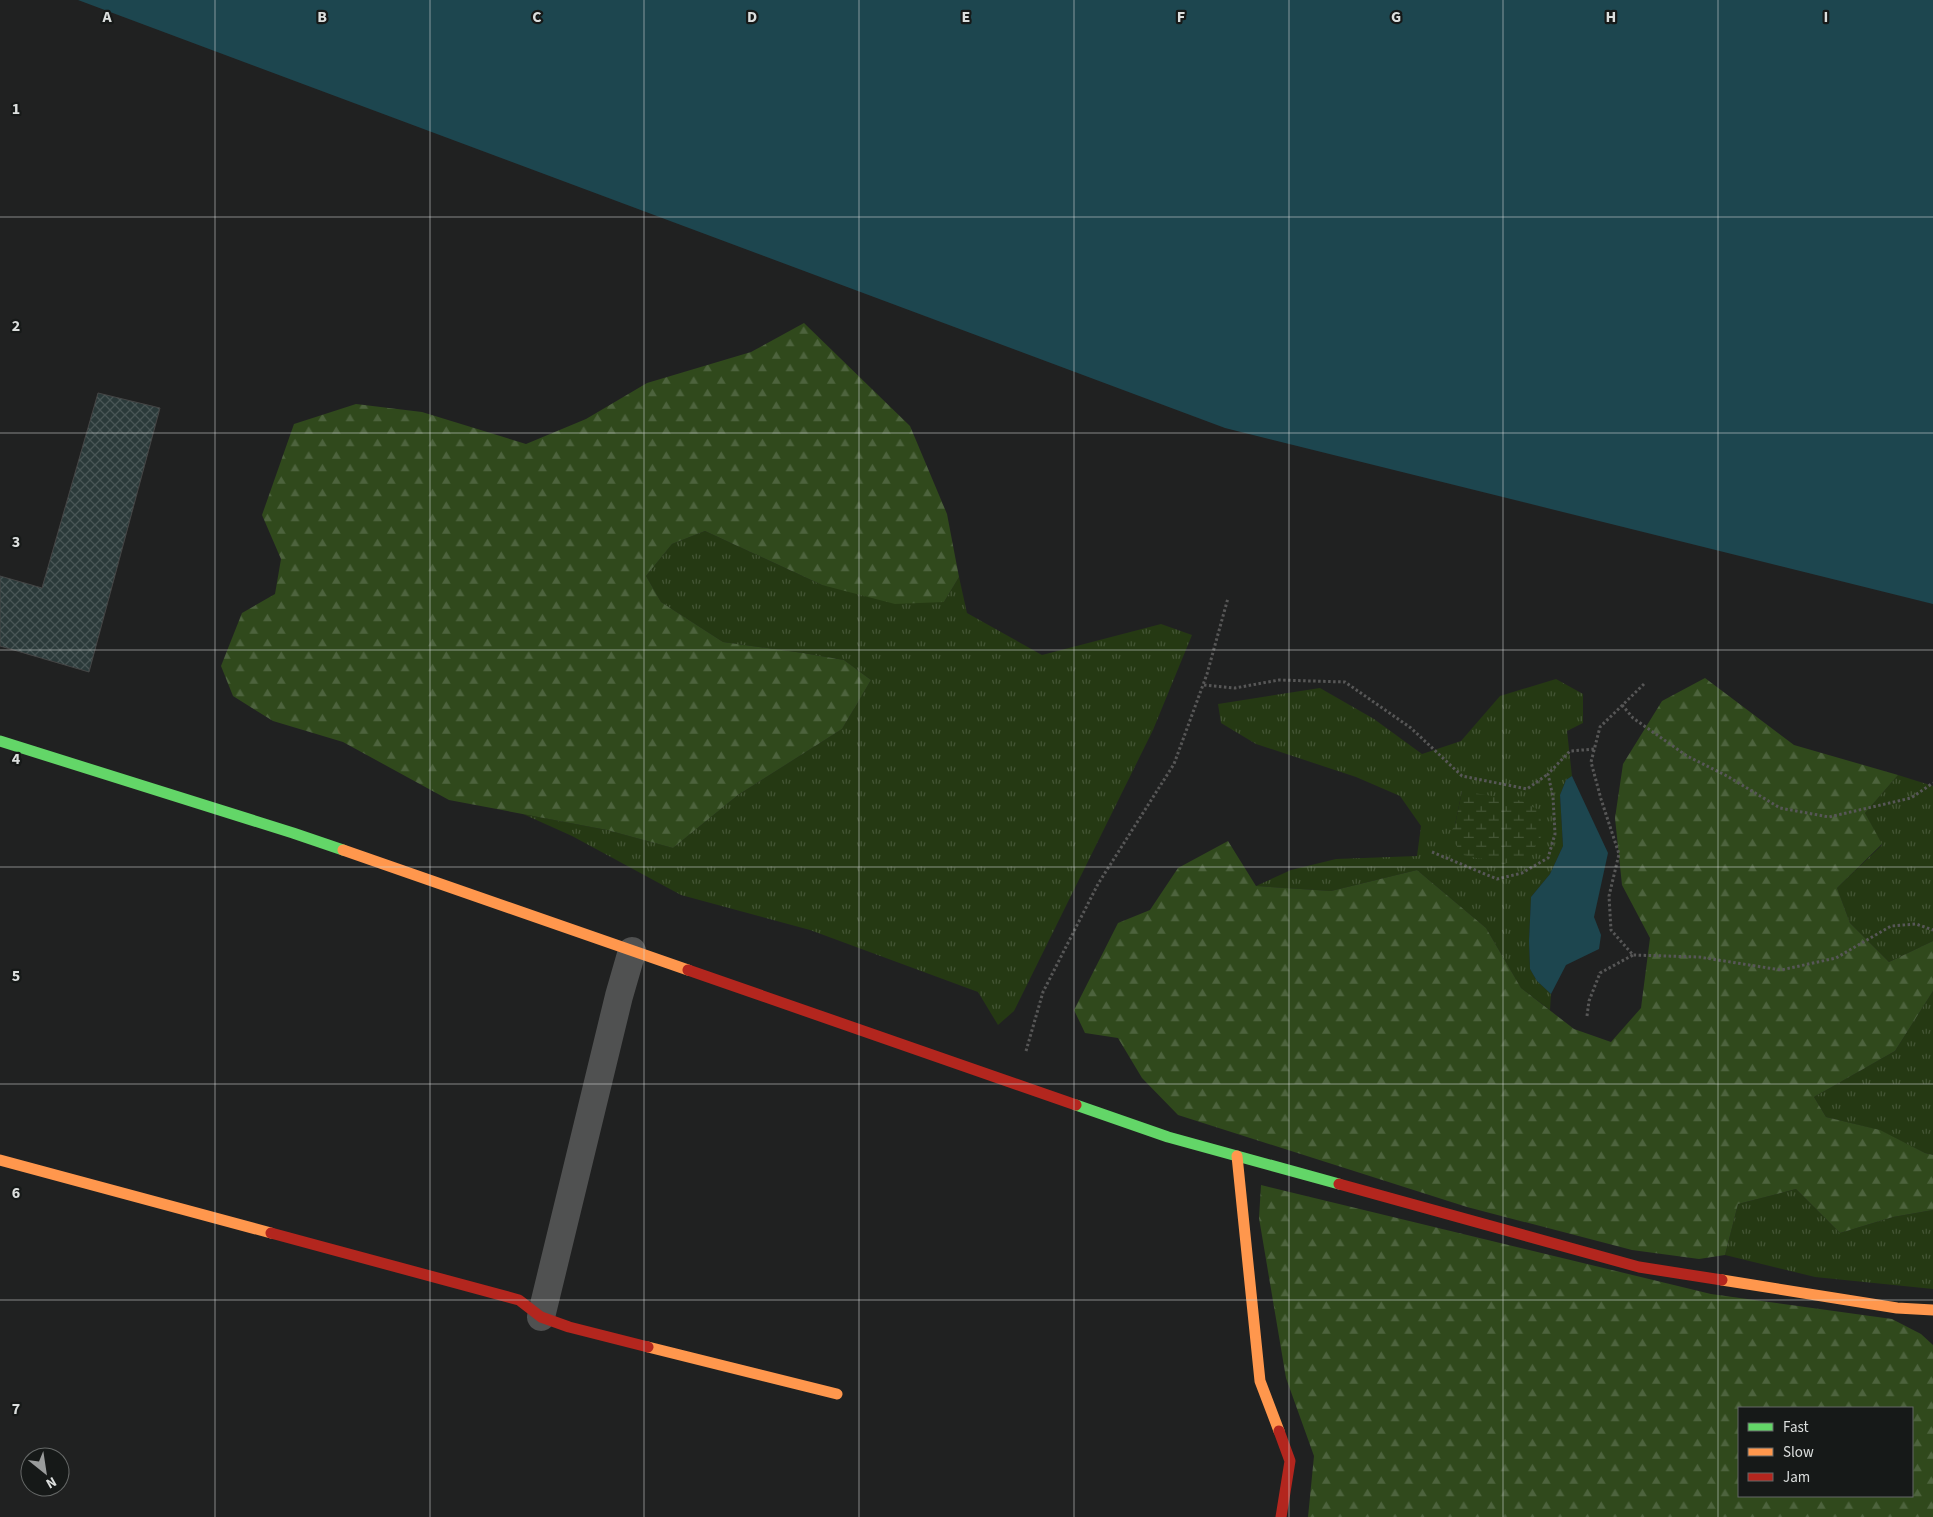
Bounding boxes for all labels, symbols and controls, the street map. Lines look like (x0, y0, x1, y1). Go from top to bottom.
text: A (101, 6, 112, 28)
text: B (317, 6, 327, 28)
text: C (532, 6, 542, 28)
text: D (747, 6, 757, 28)
text: E (962, 6, 970, 28)
text: F (1177, 6, 1185, 28)
text: G (1391, 6, 1401, 28)
text: H (1606, 6, 1616, 28)
text: I (1824, 6, 1828, 28)
text: 1 (12, 98, 20, 120)
text: 2 (12, 315, 20, 337)
text: 3 (12, 531, 20, 553)
text: 4 (12, 748, 21, 770)
text: 5 (12, 965, 20, 987)
text: 6 (12, 1182, 20, 1204)
text: 7 (12, 1398, 20, 1420)
legend (1738, 1407, 1913, 1497)
text: Fast (1783, 1417, 1809, 1438)
text: Slow (1783, 1442, 1814, 1463)
north arrow (20, 1447, 70, 1497)
text: Jam (1783, 1467, 1810, 1488)
text: N (42, 1471, 60, 1493)

